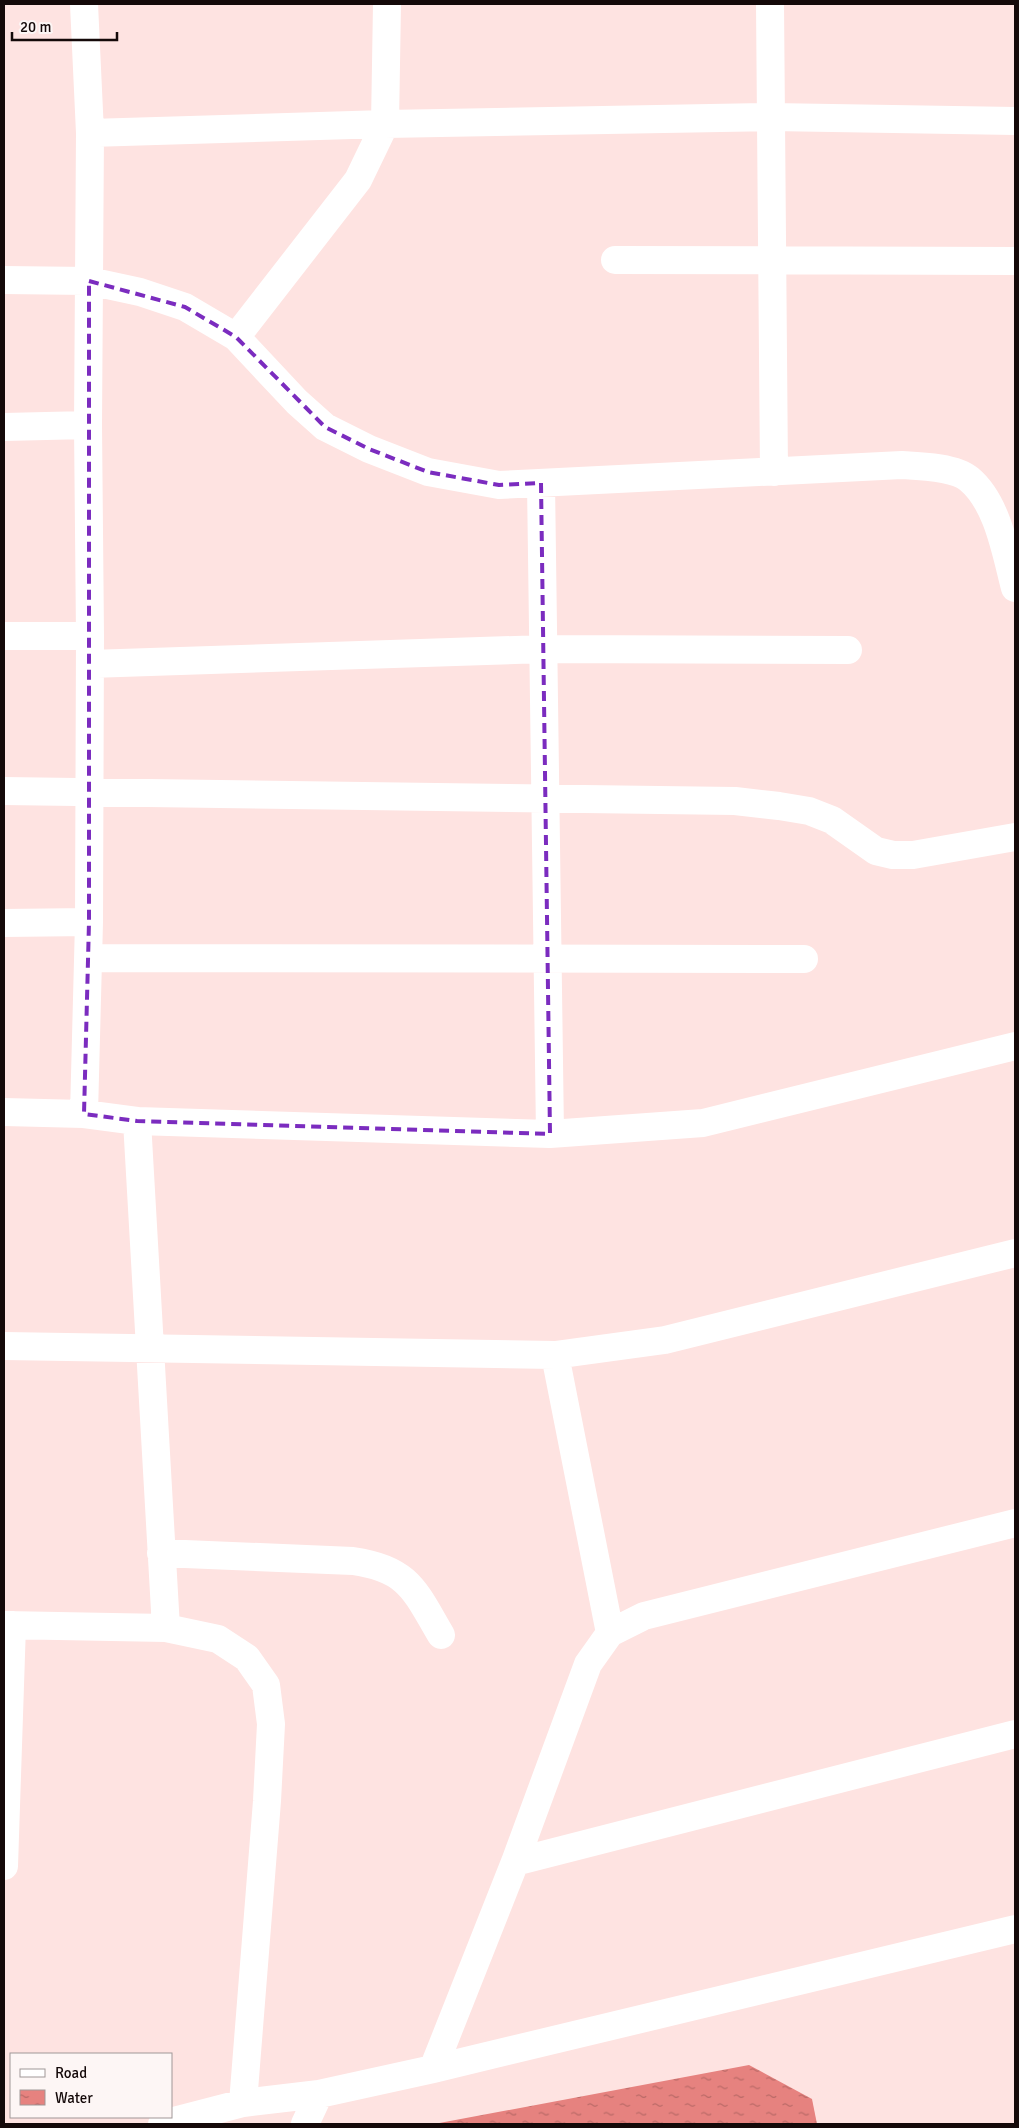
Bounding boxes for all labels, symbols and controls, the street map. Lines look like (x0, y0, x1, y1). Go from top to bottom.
scale bar (12, 10, 118, 42)
text: 20 m (20, 18, 51, 36)
legend (10, 2053, 172, 2118)
text: Road (55, 2064, 87, 2082)
text: Water (55, 2089, 93, 2107)

